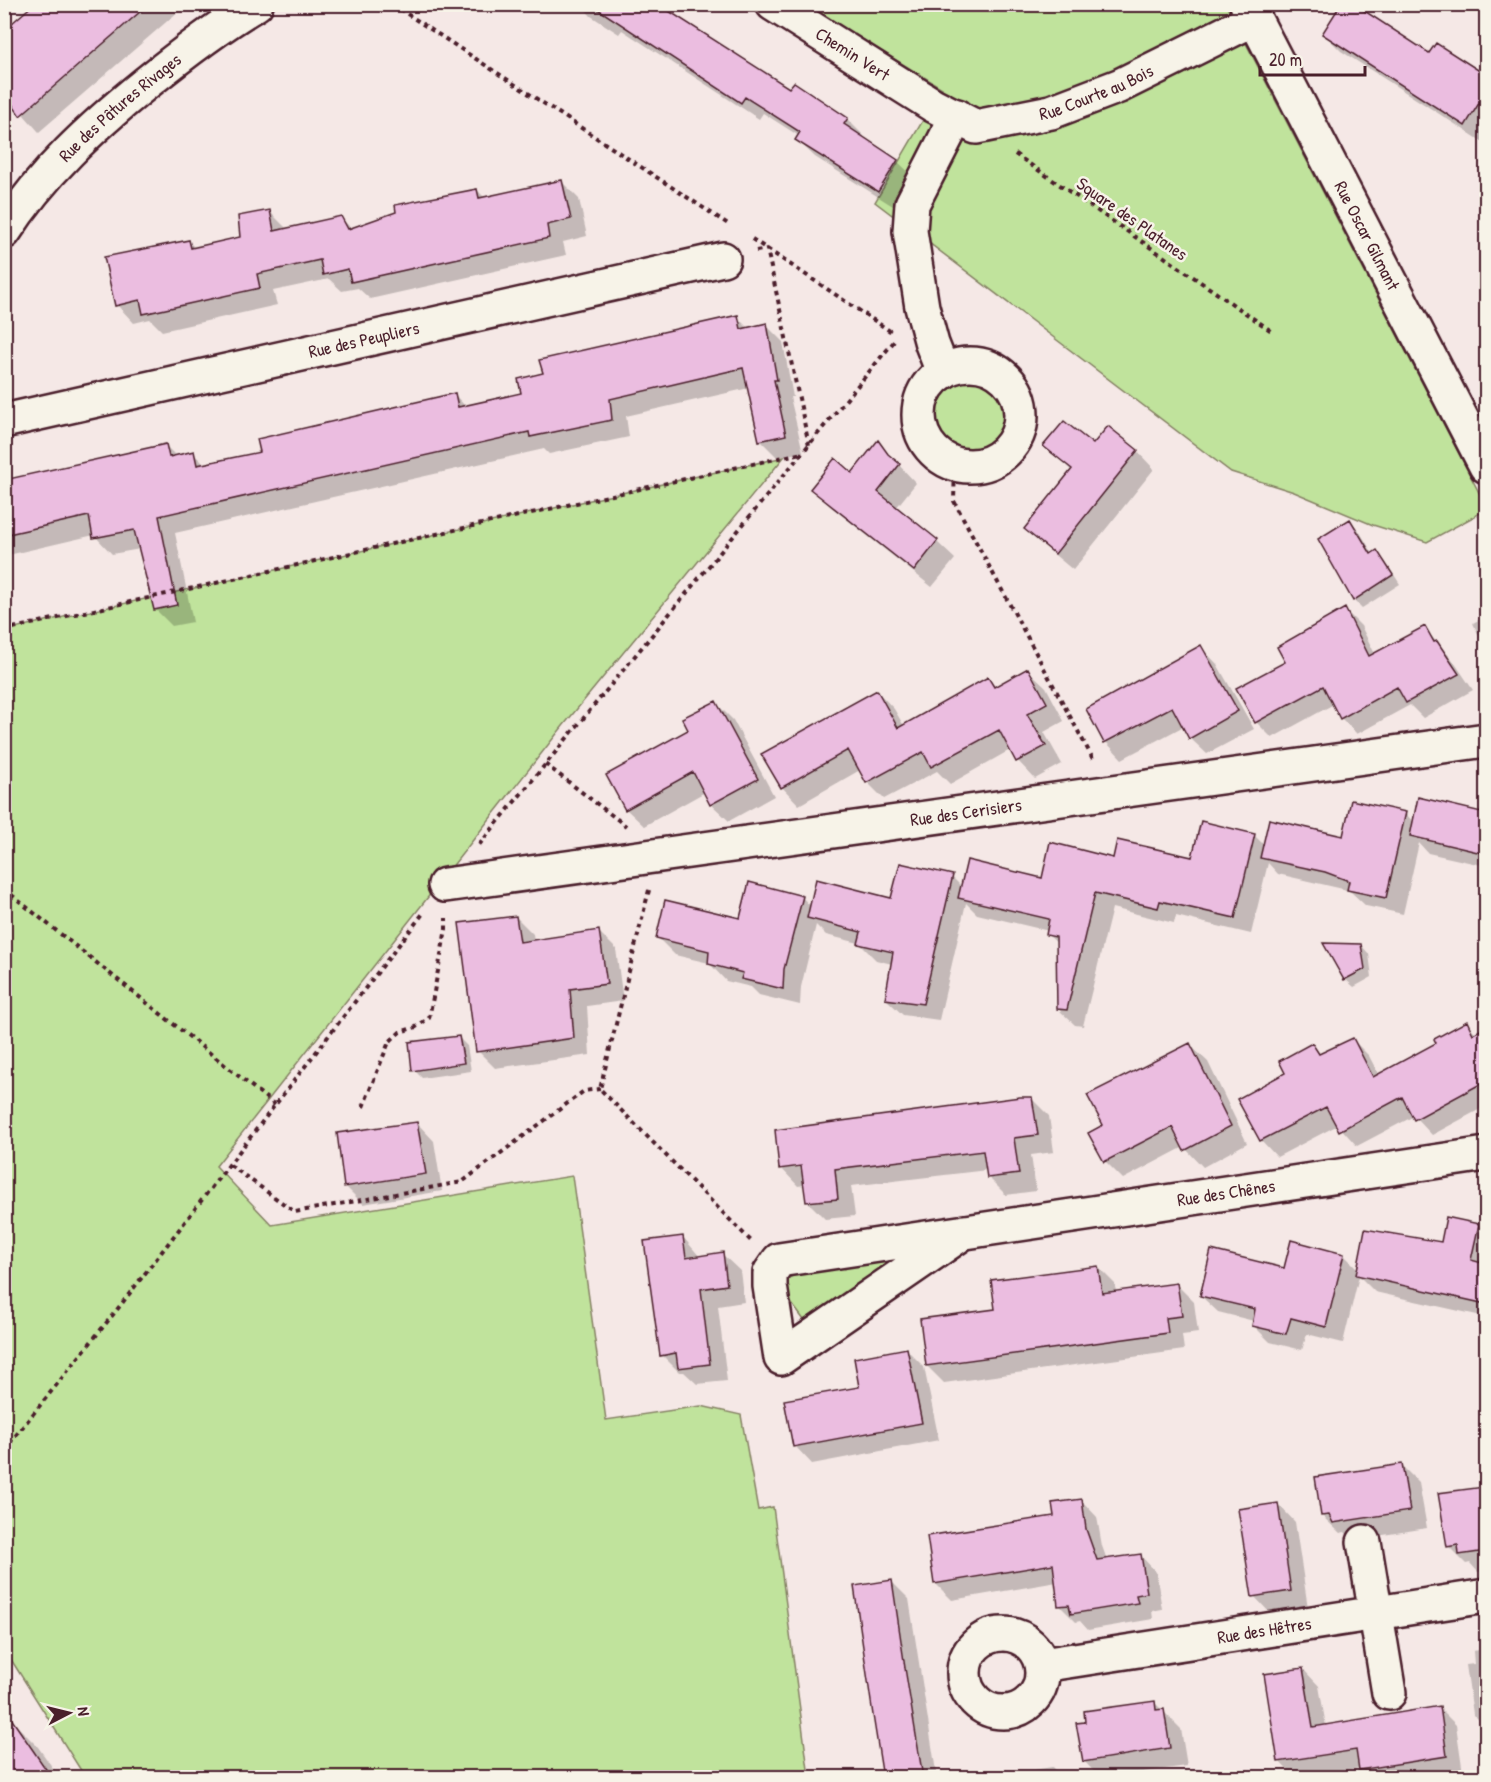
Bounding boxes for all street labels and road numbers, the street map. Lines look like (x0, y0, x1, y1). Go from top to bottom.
street label: Chemin Vert (811, 21, 895, 87)
street label: Rue des Pâtures Rivages (53, 47, 186, 167)
street label: Rue Courte au Bois (1037, 58, 1157, 126)
street label: Square des Platanes (1072, 171, 1193, 266)
street label: Rue Oscar Gilmant (1329, 177, 1406, 295)
street label: Rue des Peupliers (306, 315, 422, 364)
street label: Rue des Cerisiers (909, 792, 1023, 832)
street label: Rue des Chênes (1175, 1173, 1277, 1212)
street label: Rue des Hêtres (1215, 1610, 1313, 1650)

